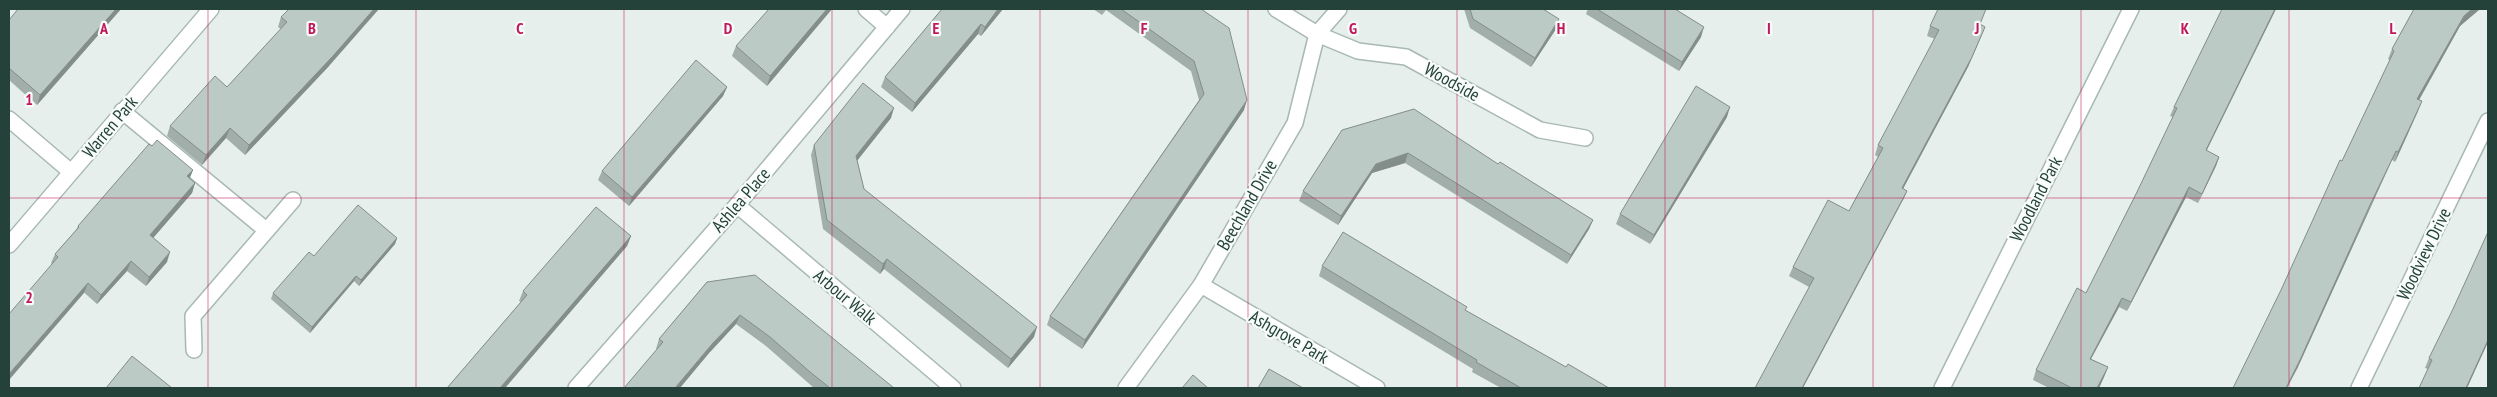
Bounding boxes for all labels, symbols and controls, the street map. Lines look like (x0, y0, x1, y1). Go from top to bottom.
text: A (99, 18, 109, 38)
text: B (308, 18, 316, 38)
text: C (516, 18, 524, 38)
text: D (724, 18, 733, 38)
text: E (933, 18, 940, 38)
text: F (1141, 18, 1148, 38)
text: G (1349, 18, 1357, 38)
text: H (1557, 18, 1565, 38)
text: I (1767, 18, 1771, 38)
text: J (1974, 18, 1979, 38)
text: K (2181, 18, 2190, 38)
text: L (2390, 18, 2397, 38)
street label: Woodside (1420, 57, 1484, 106)
text: 1 (25, 89, 33, 109)
street label: Warren Park (77, 91, 142, 163)
street label: Woodland Park (2004, 152, 2067, 245)
street label: Beechland Drive (1211, 155, 1282, 254)
street label: Ashlea Place (706, 163, 775, 237)
street label: Woodview Drive (2391, 204, 2456, 304)
street label: Arbour Walk (809, 264, 882, 330)
text: 2 (25, 287, 33, 307)
street label: Ashgrove Park (1245, 305, 1333, 368)

